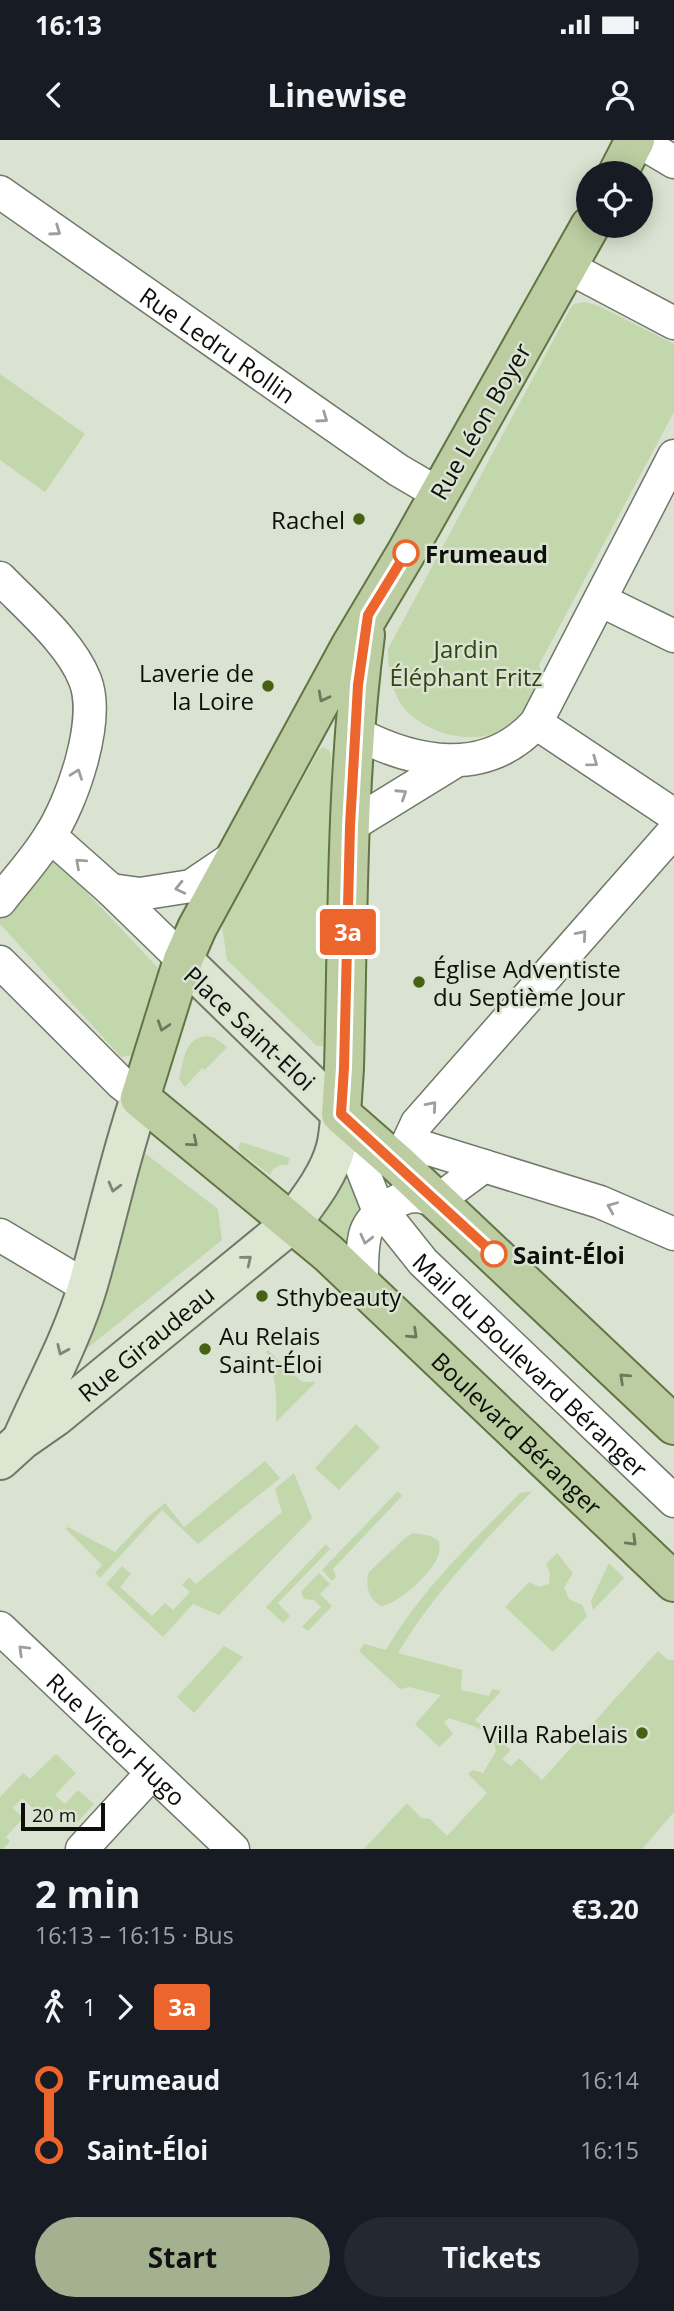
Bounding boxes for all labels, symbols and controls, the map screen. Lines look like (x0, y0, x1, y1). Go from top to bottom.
text: 16:13 (35, 7, 102, 43)
text: Linewise (267, 73, 407, 116)
icon: back (35, 76, 73, 114)
icon: person (601, 76, 639, 114)
map controls (576, 161, 653, 238)
button: locate (576, 161, 653, 238)
one-way arrow (48, 223, 61, 235)
street label: Rue Ledru Rollin (134, 278, 302, 410)
street label: Rue Léon Boyer (422, 336, 538, 505)
one-way arrow (315, 410, 328, 423)
place label: Rachel (271, 503, 345, 536)
marker: Rachel (351, 511, 367, 527)
place label: Frumeaud (425, 537, 548, 570)
marker: Frumeaud (393, 540, 419, 566)
park label: Jardin Éléphant Fritz (389, 632, 543, 693)
place label: Laverie de la Loire (139, 656, 254, 717)
marker: Laverie de la Loire (260, 678, 276, 694)
one-way arrow (318, 689, 331, 702)
one-way arrow (585, 754, 598, 766)
one-way arrow (68, 768, 82, 780)
one-way arrow (394, 789, 407, 802)
one-way arrow (75, 859, 88, 871)
one-way arrow (174, 880, 186, 894)
line badge: 3a (316, 909, 380, 955)
text: 3a (334, 915, 362, 948)
one-way arrow (574, 930, 586, 943)
place label: Église Adventiste du Septième Jour (433, 952, 626, 1013)
street label: Place Saint-Eloi (177, 958, 323, 1098)
marker: Église Adventiste du Septième Jour (411, 974, 427, 990)
one-way arrow (157, 1019, 171, 1031)
one-way arrow (424, 1101, 436, 1114)
one-way arrow (184, 1134, 197, 1146)
one-way arrow (108, 1181, 122, 1193)
one-way arrow (606, 1201, 619, 1215)
one-way arrow (359, 1233, 374, 1245)
place label: Saint-Éloi (513, 1238, 625, 1271)
marker: Saint-Éloi (481, 1241, 507, 1267)
street label: Mail du Boulevard Béranger (409, 1244, 653, 1482)
one-way arrow (239, 1256, 252, 1268)
street label: Rue Giraudeau (71, 1277, 221, 1408)
place label: Sthybeauty (276, 1280, 402, 1313)
marker: Sthybeauty (254, 1288, 270, 1304)
place label: Au Relais Saint-Éloi (219, 1319, 322, 1380)
one-way arrow (405, 1326, 418, 1339)
marker: Au Relais Saint-Éloi (197, 1341, 213, 1357)
one-way arrow (56, 1343, 70, 1355)
street label: Boulevard Béranger (426, 1347, 610, 1521)
one-way arrow (619, 1373, 632, 1386)
one-way arrow (624, 1533, 637, 1546)
one-way arrow (18, 1646, 31, 1659)
street label: Rue Victor Hugo (40, 1665, 193, 1813)
place label: Villa Rabelais (483, 1717, 628, 1750)
marker: Villa Rabelais (634, 1725, 650, 1741)
scale bar (21, 1800, 105, 1832)
text: 20 m (32, 1802, 76, 1828)
text: 2 min (35, 1867, 140, 1919)
text: €3.20 (572, 1891, 639, 1927)
text: 16:13 – 16:15 · Bus (35, 1919, 234, 1951)
icon: walk (35, 1988, 73, 2026)
icon: forward (106, 1988, 144, 2026)
text: 3a (168, 1990, 196, 2023)
text: 1 (83, 1991, 96, 2023)
text: Frumeaud (87, 2062, 220, 2098)
text: 16:14 (580, 2064, 639, 2096)
text: Saint-Éloi (87, 2132, 208, 2168)
text: 16:15 (580, 2134, 639, 2166)
button: Start (35, 2217, 330, 2297)
button: Tickets (344, 2217, 639, 2297)

